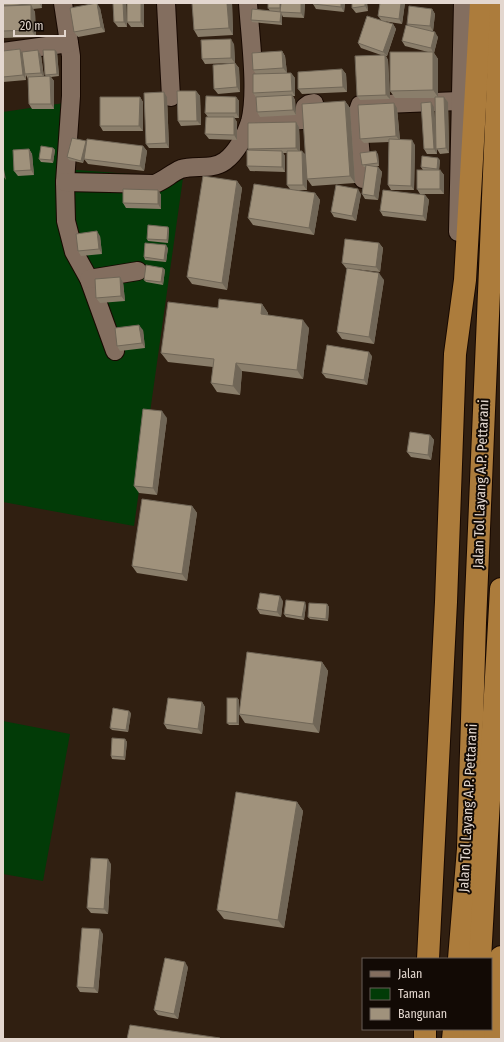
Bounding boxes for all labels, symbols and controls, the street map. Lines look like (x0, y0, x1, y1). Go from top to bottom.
scale bar (14, 12, 65, 38)
text: 20 m (20, 19, 44, 33)
street label: Jalan Tol Layang A.P. Pettarani (470, 399, 492, 569)
street label: Jalan Tol Layang A.P. Pettarani (455, 723, 481, 893)
legend (362, 958, 492, 1030)
text: Jalan (398, 967, 422, 981)
text: Taman (398, 987, 430, 1001)
text: Bangunan (398, 1007, 447, 1021)

